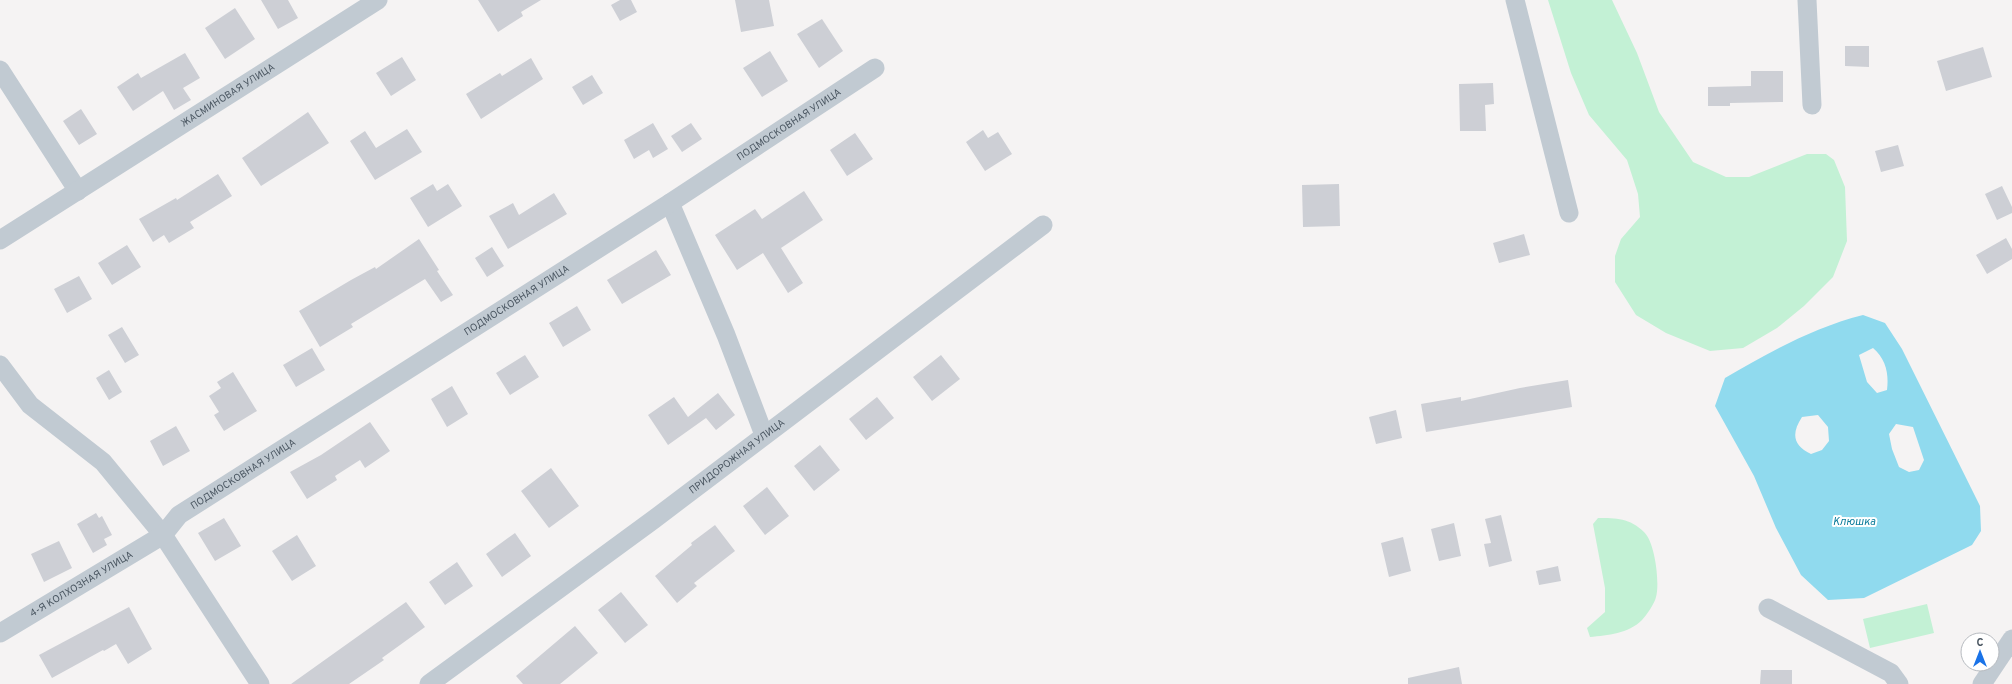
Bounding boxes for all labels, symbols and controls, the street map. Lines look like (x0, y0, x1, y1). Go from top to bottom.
street label: ЖАСМИНОВАЯ УЛИЦА (178, 60, 278, 130)
street label: ПОДМОСКОВНАЯ УЛИЦА (734, 85, 844, 164)
street label: ПОДМОСКОВНАЯ УЛИЦА (462, 262, 572, 339)
street label: ПРИДОРОЖНАЯ УЛИЦА (687, 416, 788, 497)
street label: ПОДМОСКОВНАЯ УЛИЦА (188, 436, 299, 512)
water label: Клюшка (1833, 515, 1876, 529)
street label: 4-Я КОЛХОЗНАЯ УЛИЦА (27, 548, 136, 620)
north arrow (1960, 632, 2000, 672)
text: С (1976, 636, 1984, 650)

